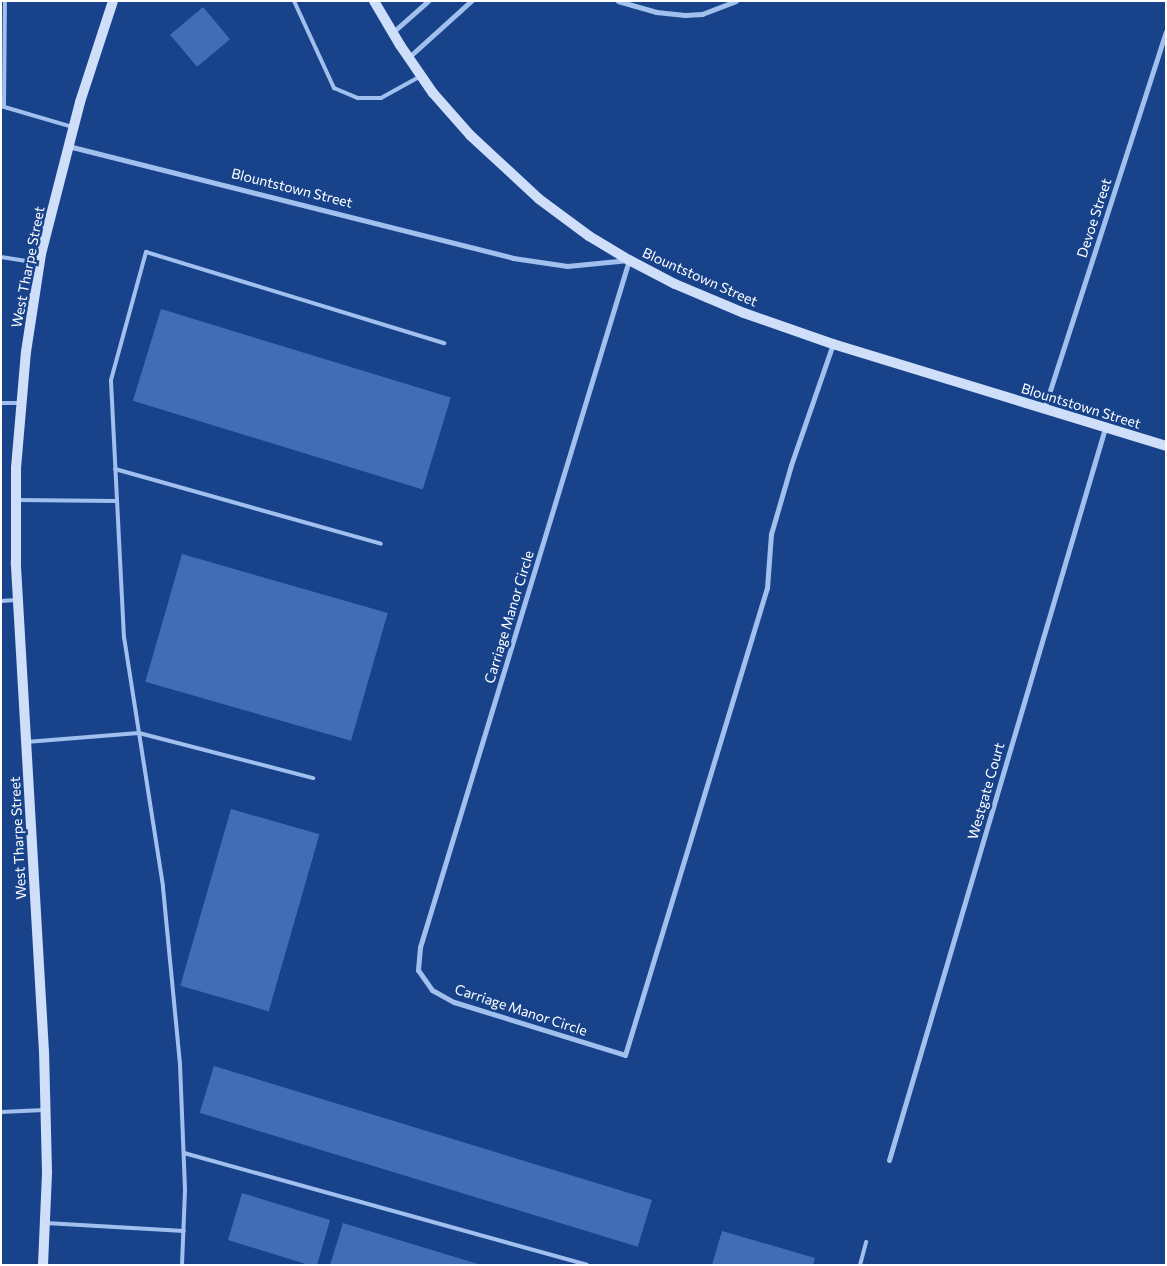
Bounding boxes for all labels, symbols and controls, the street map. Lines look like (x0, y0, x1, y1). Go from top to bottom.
street label: Blountstown Street (230, 165, 354, 211)
street label: Devoe Street (1073, 176, 1115, 260)
street label: West Tharpe Street (8, 205, 48, 329)
street label: Blountstown Street (640, 244, 760, 310)
street label: Blountstown Street (1019, 380, 1143, 432)
street label: Carriage Manor Circle (481, 548, 537, 686)
street label: Westgate Court (964, 740, 1008, 842)
street label: West Tharpe Street (6, 776, 30, 900)
street label: Carriage Manor Circle (453, 981, 589, 1039)

